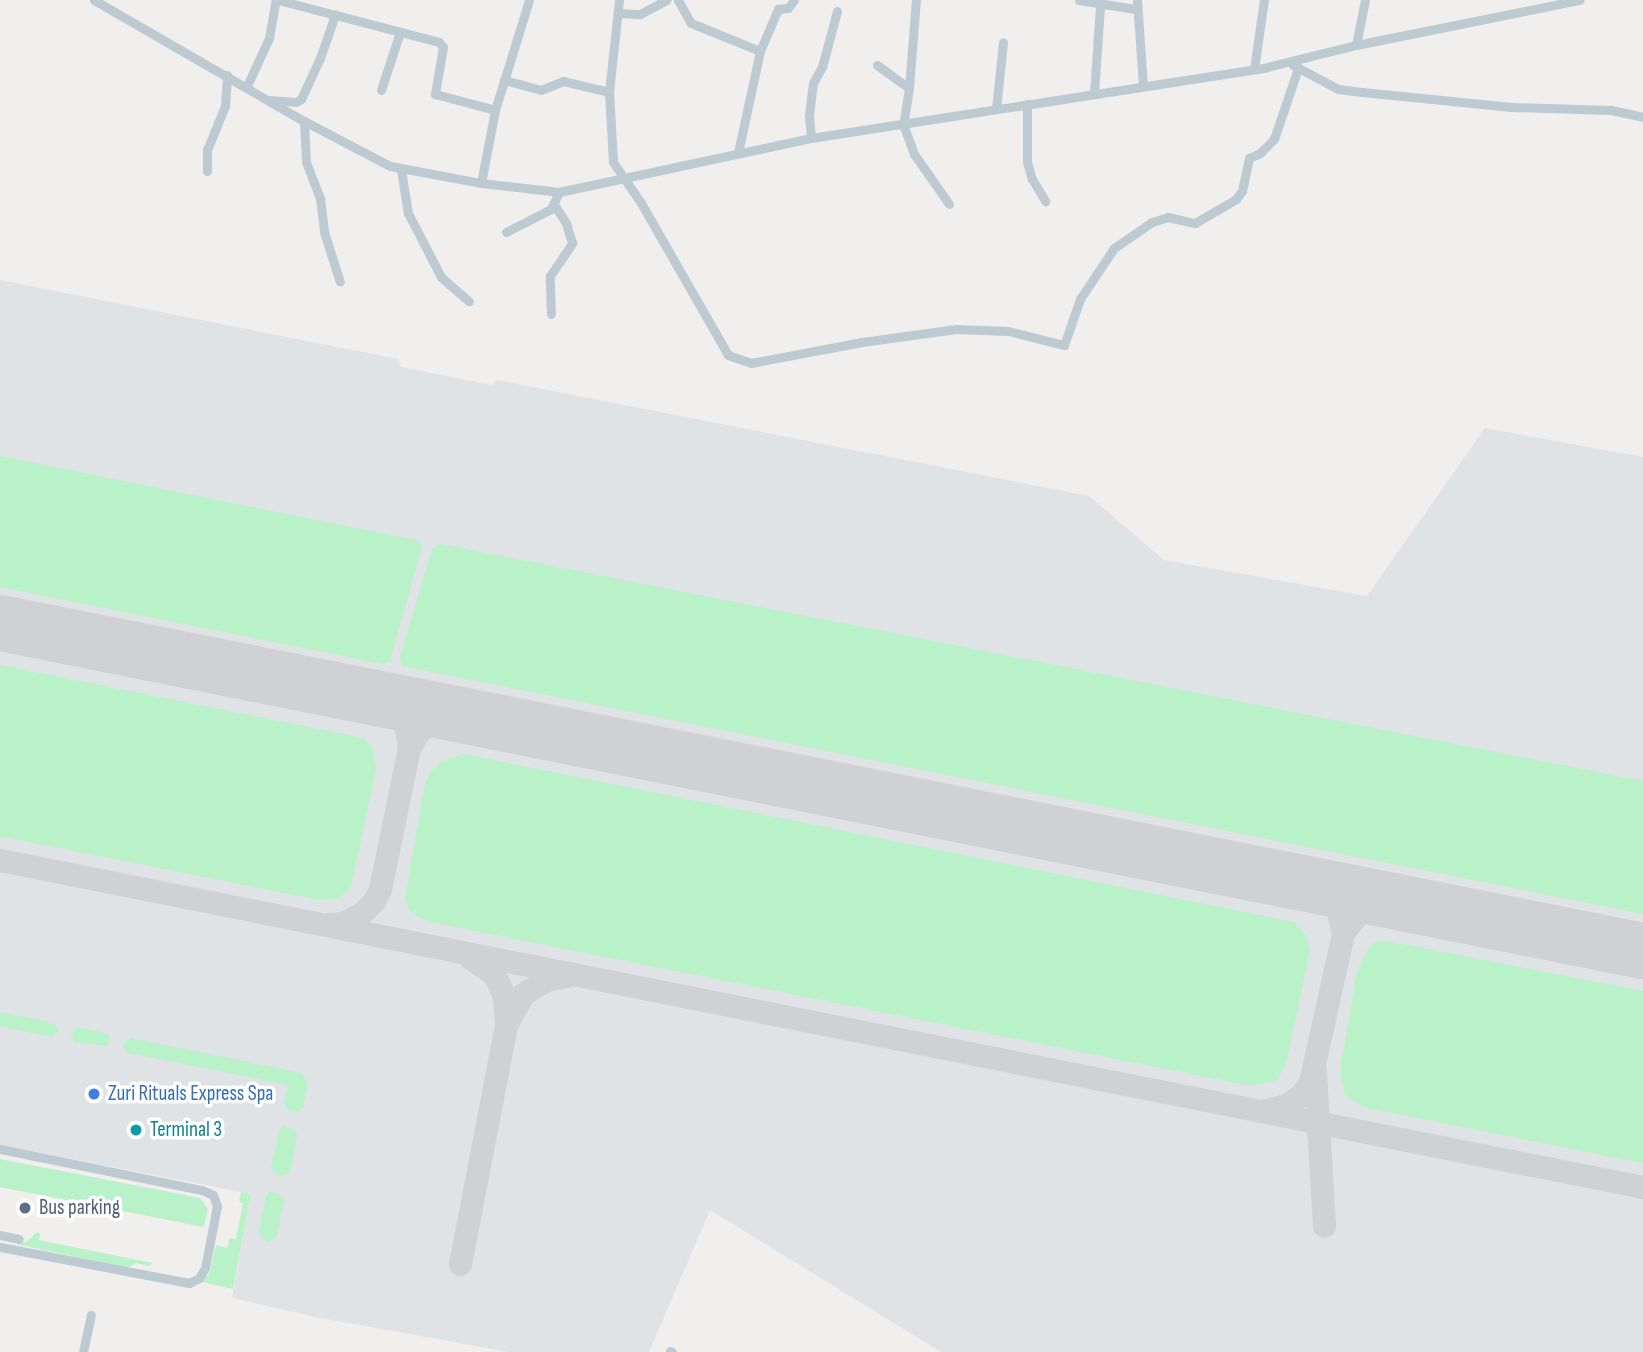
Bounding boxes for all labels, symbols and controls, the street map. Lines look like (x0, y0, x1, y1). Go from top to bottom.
place label: Zuri Rituals Express Spa (108, 1081, 273, 1107)
marker: Zuri Rituals Express Spa (86, 1086, 102, 1102)
place label: Terminal 3 (150, 1117, 222, 1143)
marker: Terminal 3 (128, 1122, 144, 1138)
place label: Bus parking (39, 1195, 120, 1221)
marker: Bus parking (17, 1200, 33, 1216)

